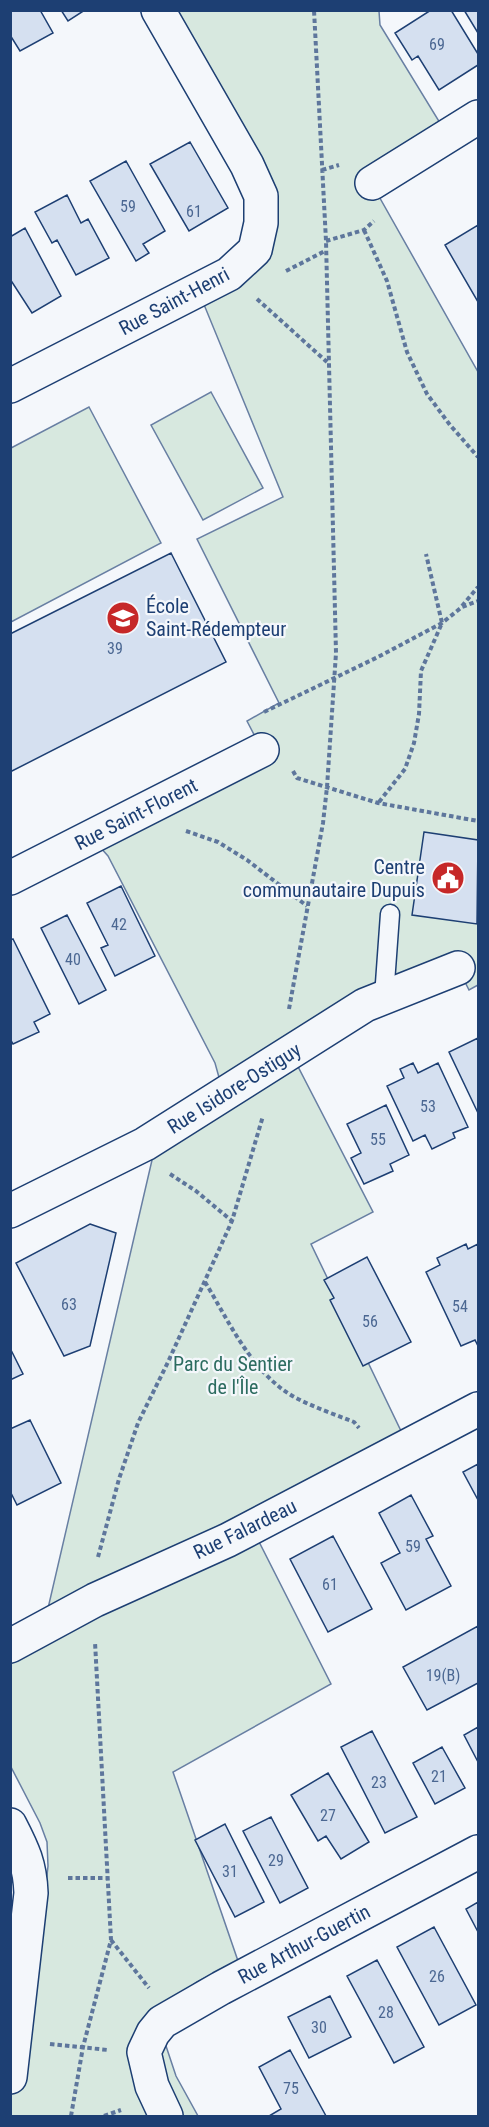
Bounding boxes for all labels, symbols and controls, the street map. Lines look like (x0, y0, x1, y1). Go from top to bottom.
house number: 69 (429, 35, 445, 54)
house number: 59 (120, 197, 136, 216)
house number: 61 (186, 202, 202, 221)
street label: Rue Saint-Henri (115, 262, 233, 340)
place label: École Saint-Rédempteur (146, 594, 286, 641)
school or university icon: École Saint-Rédempteur (105, 600, 141, 636)
house number: 39 (107, 639, 123, 658)
street label: Rue Saint-Florent (71, 773, 201, 855)
place label: Centre communautaire Dupuis (243, 855, 425, 902)
public building icon: Centre communautaire Dupuis (430, 860, 466, 896)
house number: 42 (111, 915, 127, 934)
house number: 40 (65, 950, 81, 969)
street label: Rue Isidore-Ostiguy (163, 1037, 305, 1139)
house number: 53 (420, 1097, 436, 1116)
house number: 55 (370, 1130, 386, 1149)
house number: 63 (61, 1295, 77, 1314)
house number: 54 (452, 1297, 468, 1316)
house number: 56 (362, 1312, 378, 1331)
park label: Parc du Sentier de l'Île (173, 1352, 293, 1399)
street label: Rue Falardeau (190, 1494, 300, 1564)
house number: 59 (405, 1537, 421, 1556)
house number: 61 (322, 1575, 338, 1594)
house number: 19(B) (426, 1666, 460, 1685)
house number: 21 (431, 1767, 447, 1786)
house number: 23 (371, 1773, 387, 1792)
house number: 27 (320, 1806, 336, 1825)
house number: 29 (268, 1851, 284, 1870)
house number: 31 (222, 1862, 238, 1881)
street label: Rue Arthur-Guertin (234, 1899, 374, 1989)
house number: 26 (429, 1967, 445, 1986)
house number: 28 (378, 2003, 394, 2022)
house number: 30 (311, 2018, 327, 2037)
house number: 75 (283, 2079, 299, 2098)

